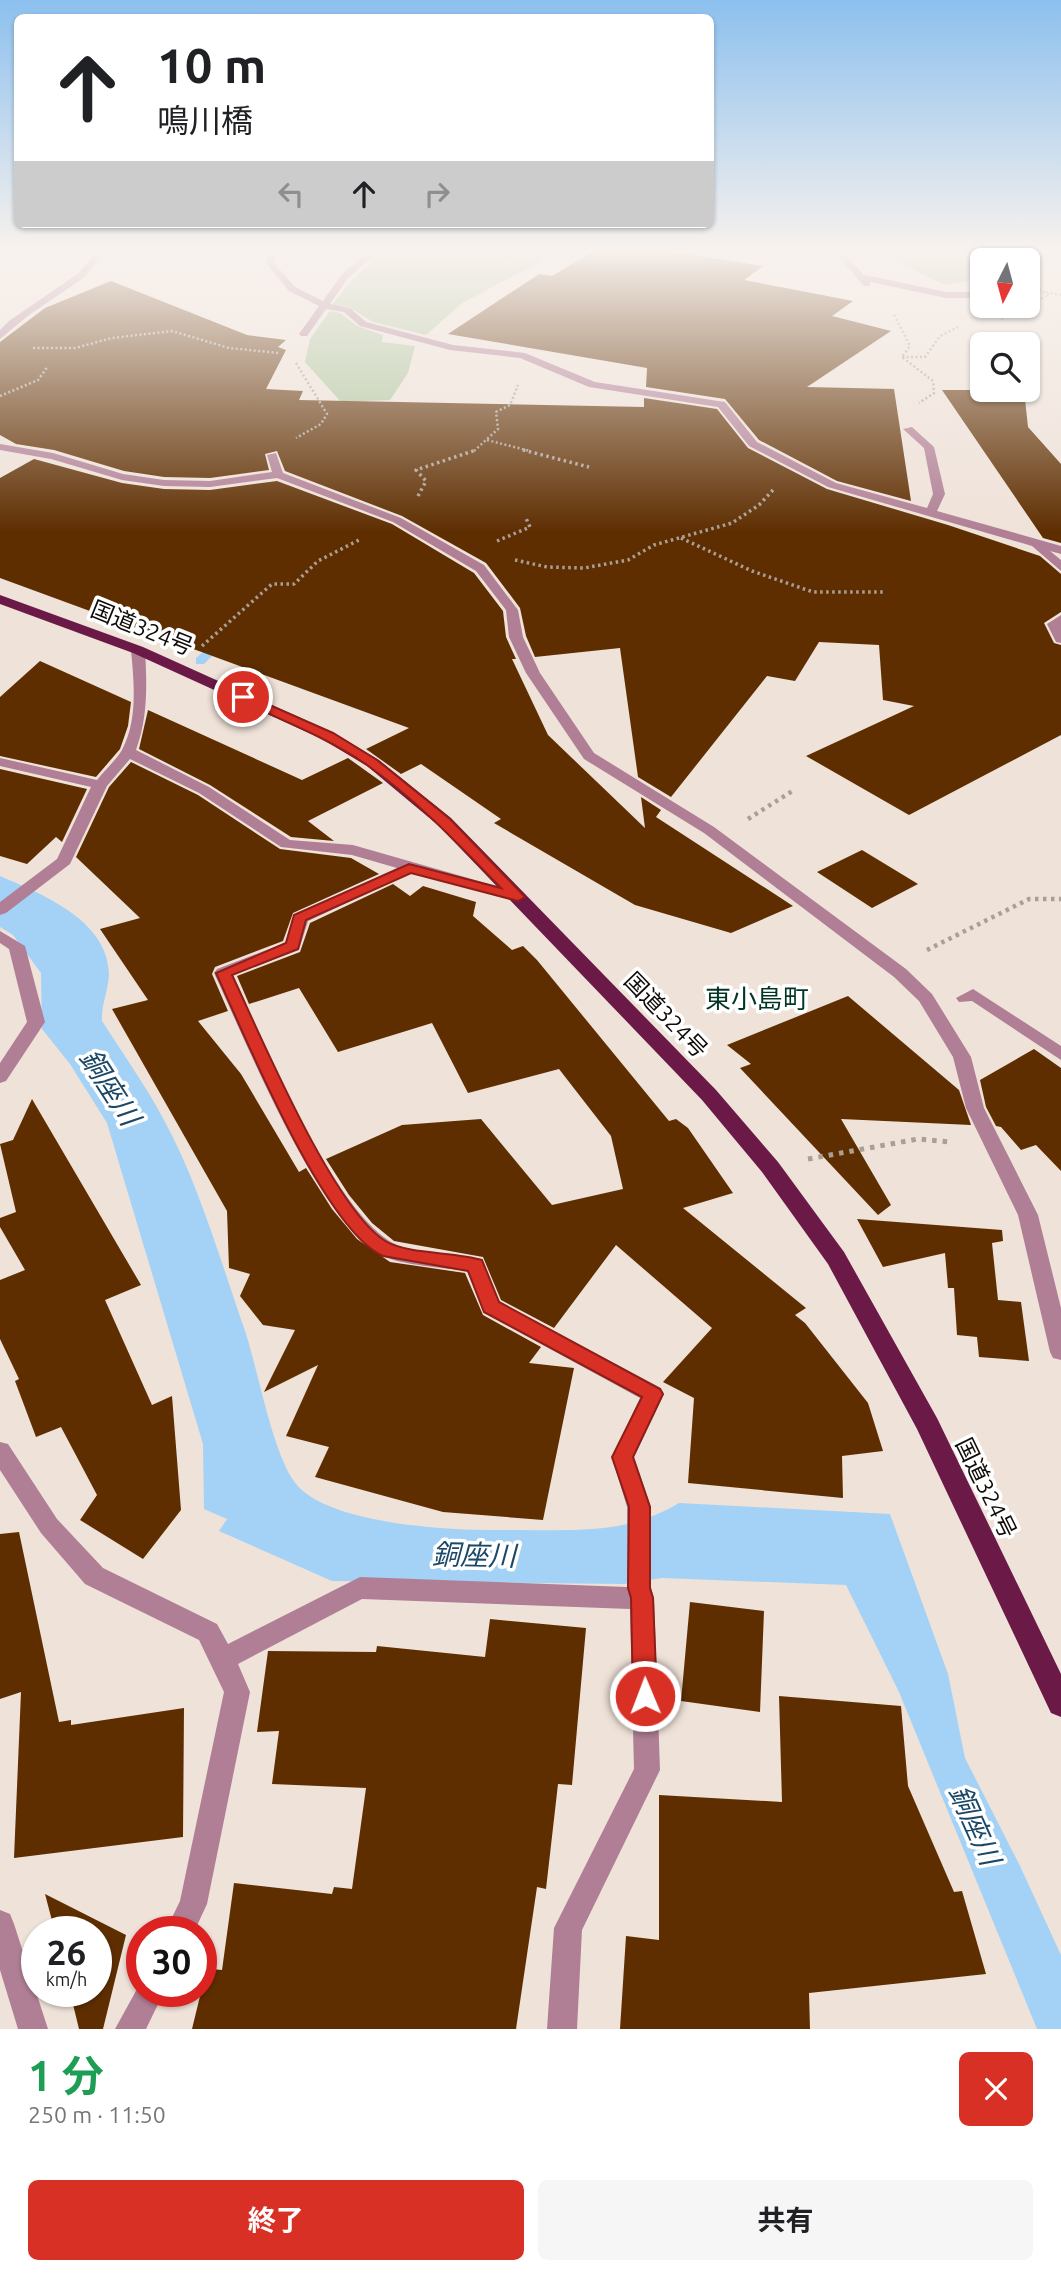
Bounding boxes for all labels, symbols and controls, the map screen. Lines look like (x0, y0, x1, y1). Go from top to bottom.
text: 10 m (157, 37, 266, 92)
icon: ahead (42, 42, 133, 133)
text: 鳴川橋 (157, 102, 253, 138)
icon: left (272, 175, 310, 213)
icon: ahead (345, 175, 383, 213)
icon: right (418, 175, 456, 213)
north arrow (970, 248, 1040, 318)
map controls (970, 248, 1040, 402)
button: search (970, 332, 1040, 402)
street label: 国道324号 (87, 596, 197, 659)
pin (213, 667, 273, 727)
icon: arrive (224, 678, 262, 716)
street label: 国道324号 (620, 967, 713, 1062)
district label: 東小島町 (705, 984, 809, 1013)
water label: 銅座川 (75, 1043, 148, 1133)
street label: 国道324号 (952, 1434, 1021, 1542)
water label: 銅座川 (432, 1538, 519, 1571)
position arrow (608, 1659, 682, 1733)
water label: 銅座川 (944, 1780, 1008, 1872)
speed limit sign: 30 (126, 1916, 217, 2007)
text: 26 (47, 1932, 86, 1972)
text: km/h (46, 1969, 87, 1989)
text: 1 分 (28, 2052, 104, 2099)
button: close (959, 2052, 1033, 2126)
text: 250 m · 11:50 (28, 2102, 166, 2127)
button: 終了 (28, 2180, 524, 2260)
button: 共有 (538, 2180, 1033, 2260)

